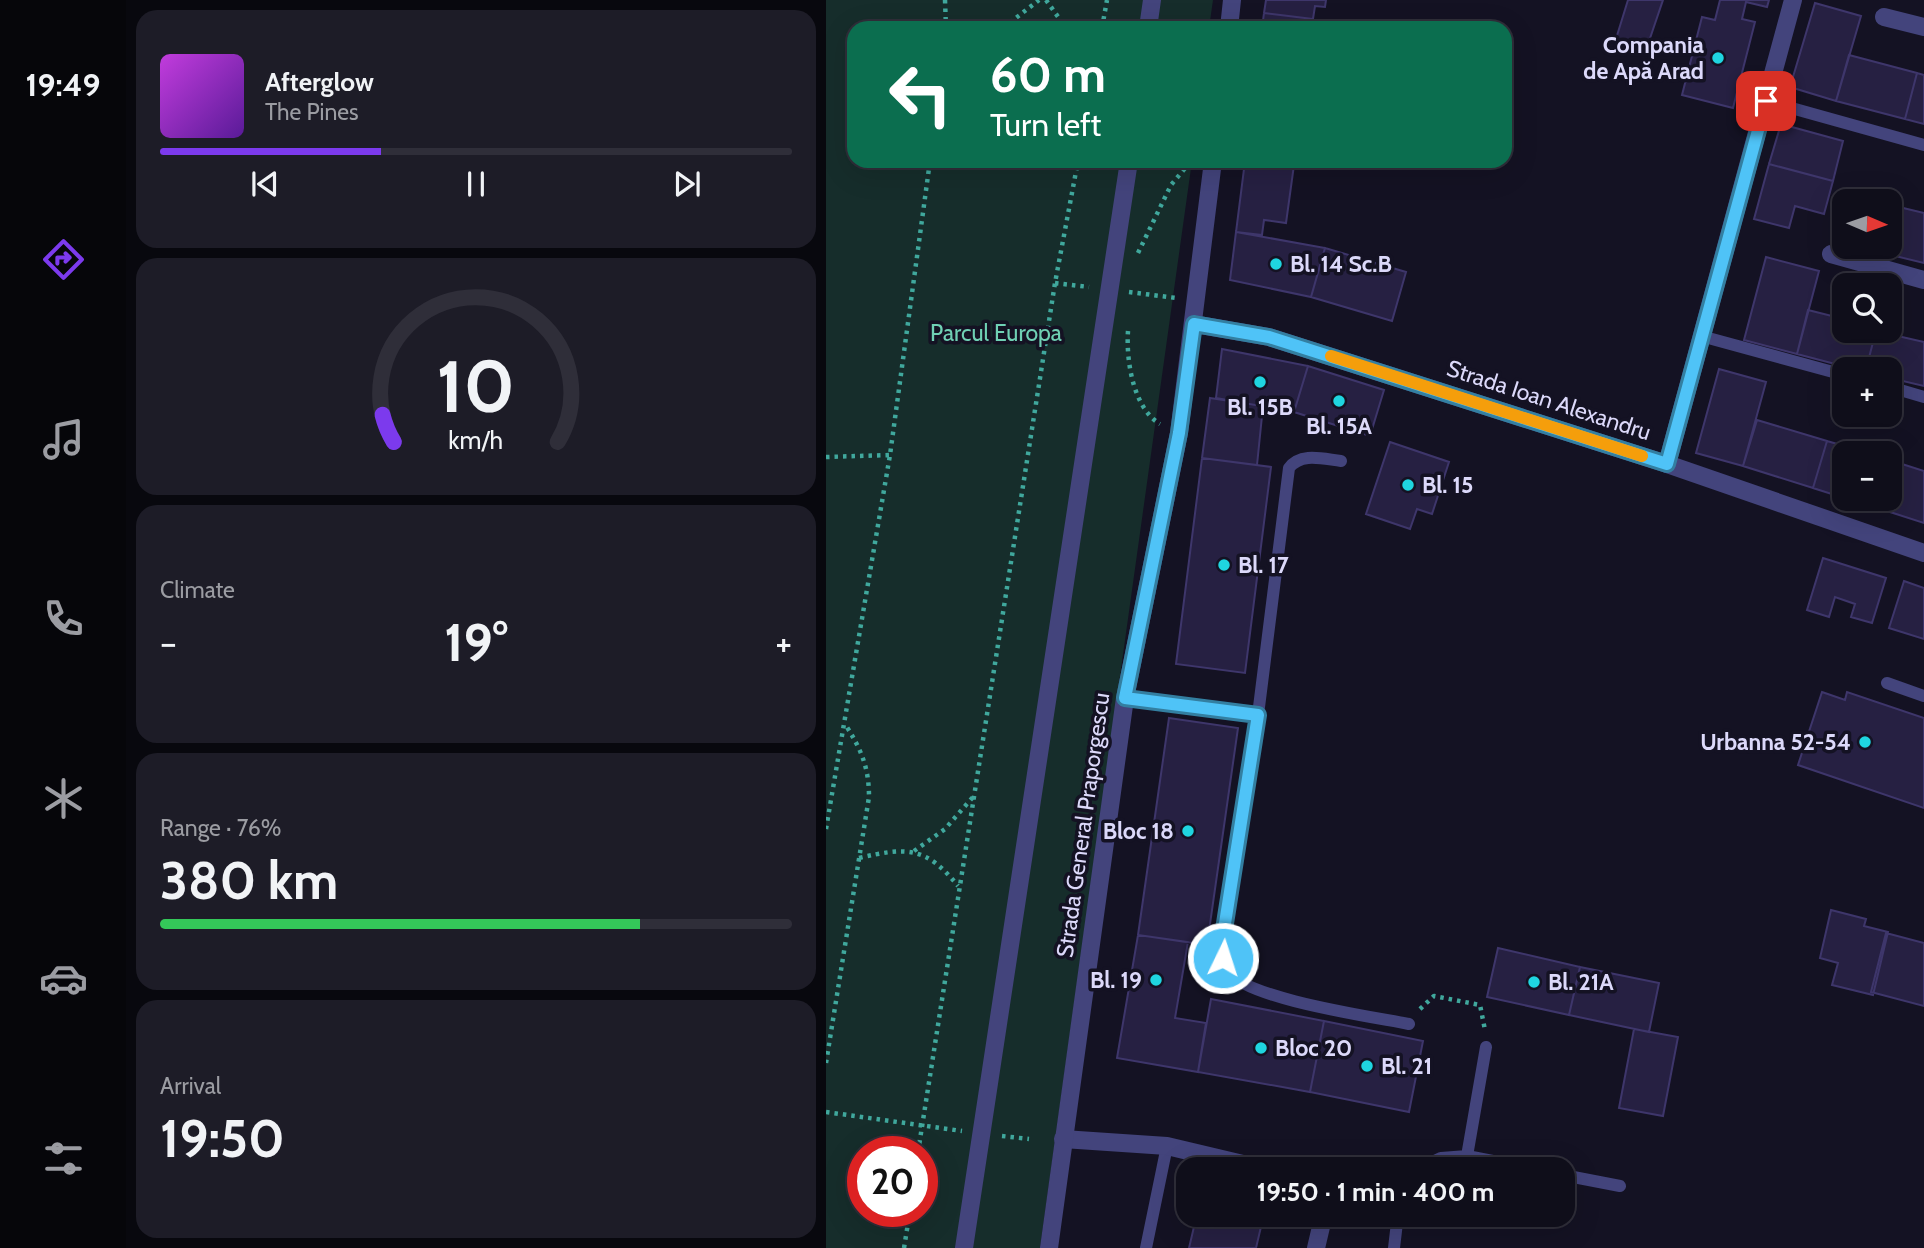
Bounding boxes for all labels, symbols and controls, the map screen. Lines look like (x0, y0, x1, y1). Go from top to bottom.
place label: Compania de Apă Arad (1583, 31, 1705, 85)
text: 60 m (990, 45, 1106, 104)
icon: left (875, 49, 966, 140)
marker: Compania de Apă Arad (1710, 50, 1726, 66)
text: 19:49 (26, 65, 100, 104)
text: Afterglow (265, 66, 374, 98)
pin (1736, 71, 1796, 131)
icon: arrive (1747, 82, 1785, 120)
text: The Pines (265, 98, 359, 126)
text: Turn left (990, 105, 1101, 144)
icon: previous (246, 165, 284, 203)
icon: pause (457, 165, 495, 203)
icon: next (668, 165, 706, 203)
north arrow (1832, 189, 1902, 259)
map controls (1832, 189, 1902, 511)
icon: directions (39, 235, 88, 284)
place label: Bl. 14 Sc.B (1290, 250, 1392, 278)
marker: Bl. 14 Sc.B (1268, 256, 1284, 272)
button: search (1832, 273, 1902, 343)
park label: Parcul Europa (930, 319, 1062, 347)
text: 10 (437, 343, 515, 431)
street label: Strada Ioan Alexandru (1443, 354, 1655, 446)
button: + (1832, 357, 1902, 427)
marker: Bl. 15B (1252, 374, 1268, 390)
place label: Bl. 15B (1227, 393, 1293, 421)
marker: Bl. 15A (1331, 393, 1347, 409)
place label: Bl. 15A (1306, 412, 1373, 440)
icon: music (39, 415, 88, 464)
text: km/h (449, 425, 503, 455)
button: − (1832, 441, 1902, 511)
place label: Bl. 15 (1422, 471, 1473, 499)
marker: Bl. 15 (1400, 477, 1416, 493)
place label: Bl. 17 (1238, 551, 1289, 579)
marker: Bl. 17 (1216, 557, 1232, 573)
text: Climate (160, 576, 235, 604)
icon: phone (39, 594, 88, 643)
text: 19° (444, 611, 508, 674)
text: − (160, 619, 177, 666)
text: + (775, 619, 792, 666)
street label: Strada General Praporgescu (1051, 691, 1115, 959)
place label: Urbanna 52-54 (1700, 728, 1851, 756)
marker: Urbanna 52-54 (1857, 734, 1873, 750)
icon: climate (39, 774, 88, 823)
text: Range · 76% (160, 814, 281, 842)
place label: Bloc 18 (1103, 817, 1174, 845)
marker: Bloc 18 (1180, 823, 1196, 839)
text: 380 km (160, 849, 338, 912)
position arrow (1186, 921, 1260, 995)
icon: car (39, 954, 88, 1003)
place label: Bl. 19 (1090, 966, 1142, 994)
place label: Bl. 21A (1548, 968, 1614, 996)
marker: Bl. 19 (1148, 972, 1164, 988)
marker: Bl. 21A (1526, 974, 1542, 990)
place label: Bloc 20 (1275, 1034, 1352, 1062)
marker: Bloc 20 (1253, 1040, 1269, 1056)
place label: Bl. 21 (1381, 1052, 1432, 1080)
marker: Bl. 21 (1359, 1058, 1375, 1074)
text: Arrival (160, 1072, 221, 1100)
text: 19:50 (160, 1107, 285, 1170)
icon: filters (39, 1134, 88, 1183)
speed limit sign: 20 (847, 1136, 938, 1227)
text: 19:50 · 1 min · 400 m (1257, 1176, 1494, 1208)

